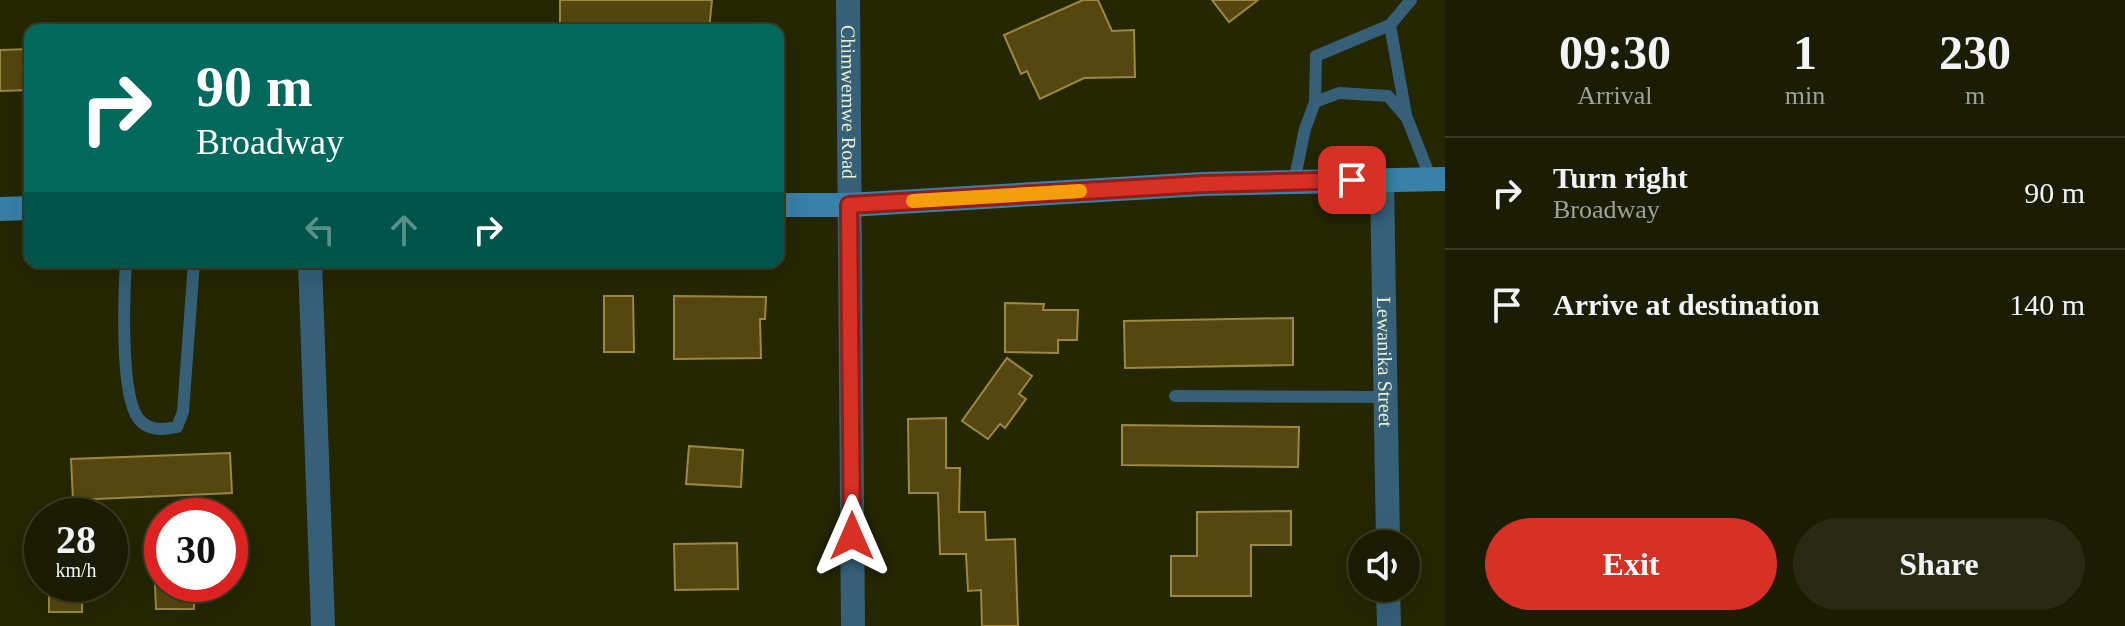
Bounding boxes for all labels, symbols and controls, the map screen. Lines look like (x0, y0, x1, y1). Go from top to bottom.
street label: Chimwemwe Road (837, 25, 860, 179)
text: 09:30 (1559, 26, 1671, 79)
text: 1 (1793, 26, 1817, 79)
text: 230 (1939, 26, 2011, 79)
icon: right (64, 56, 168, 160)
text: 90 m (196, 56, 313, 118)
text: Arrival (1577, 81, 1652, 110)
text: min (1785, 81, 1825, 110)
text: m (1965, 81, 1985, 110)
text: Broadway (196, 122, 344, 162)
pin (1318, 146, 1386, 214)
icon: arrive (1330, 158, 1374, 202)
text: Turn right (1553, 161, 1688, 194)
icon: right (1485, 171, 1529, 215)
text: 90 m (2024, 176, 2085, 209)
text: Broadway (1553, 195, 1660, 224)
icon: left (298, 208, 342, 252)
icon: ahead (382, 208, 426, 252)
icon: right (466, 208, 510, 252)
icon: arrive (1485, 283, 1529, 327)
text: Arrive at destination (1553, 288, 1820, 321)
text: 140 m (2009, 288, 2085, 321)
street label: Lewanika Street (1373, 296, 1397, 428)
position arrow (810, 494, 894, 578)
speed limit sign: 30 (144, 498, 248, 602)
text: 28 (56, 517, 96, 562)
button: Exit (1485, 518, 1777, 610)
button: Share (1793, 518, 2085, 610)
map controls (1348, 530, 1420, 602)
button: sound (1348, 530, 1420, 602)
text: km/h (55, 559, 97, 581)

